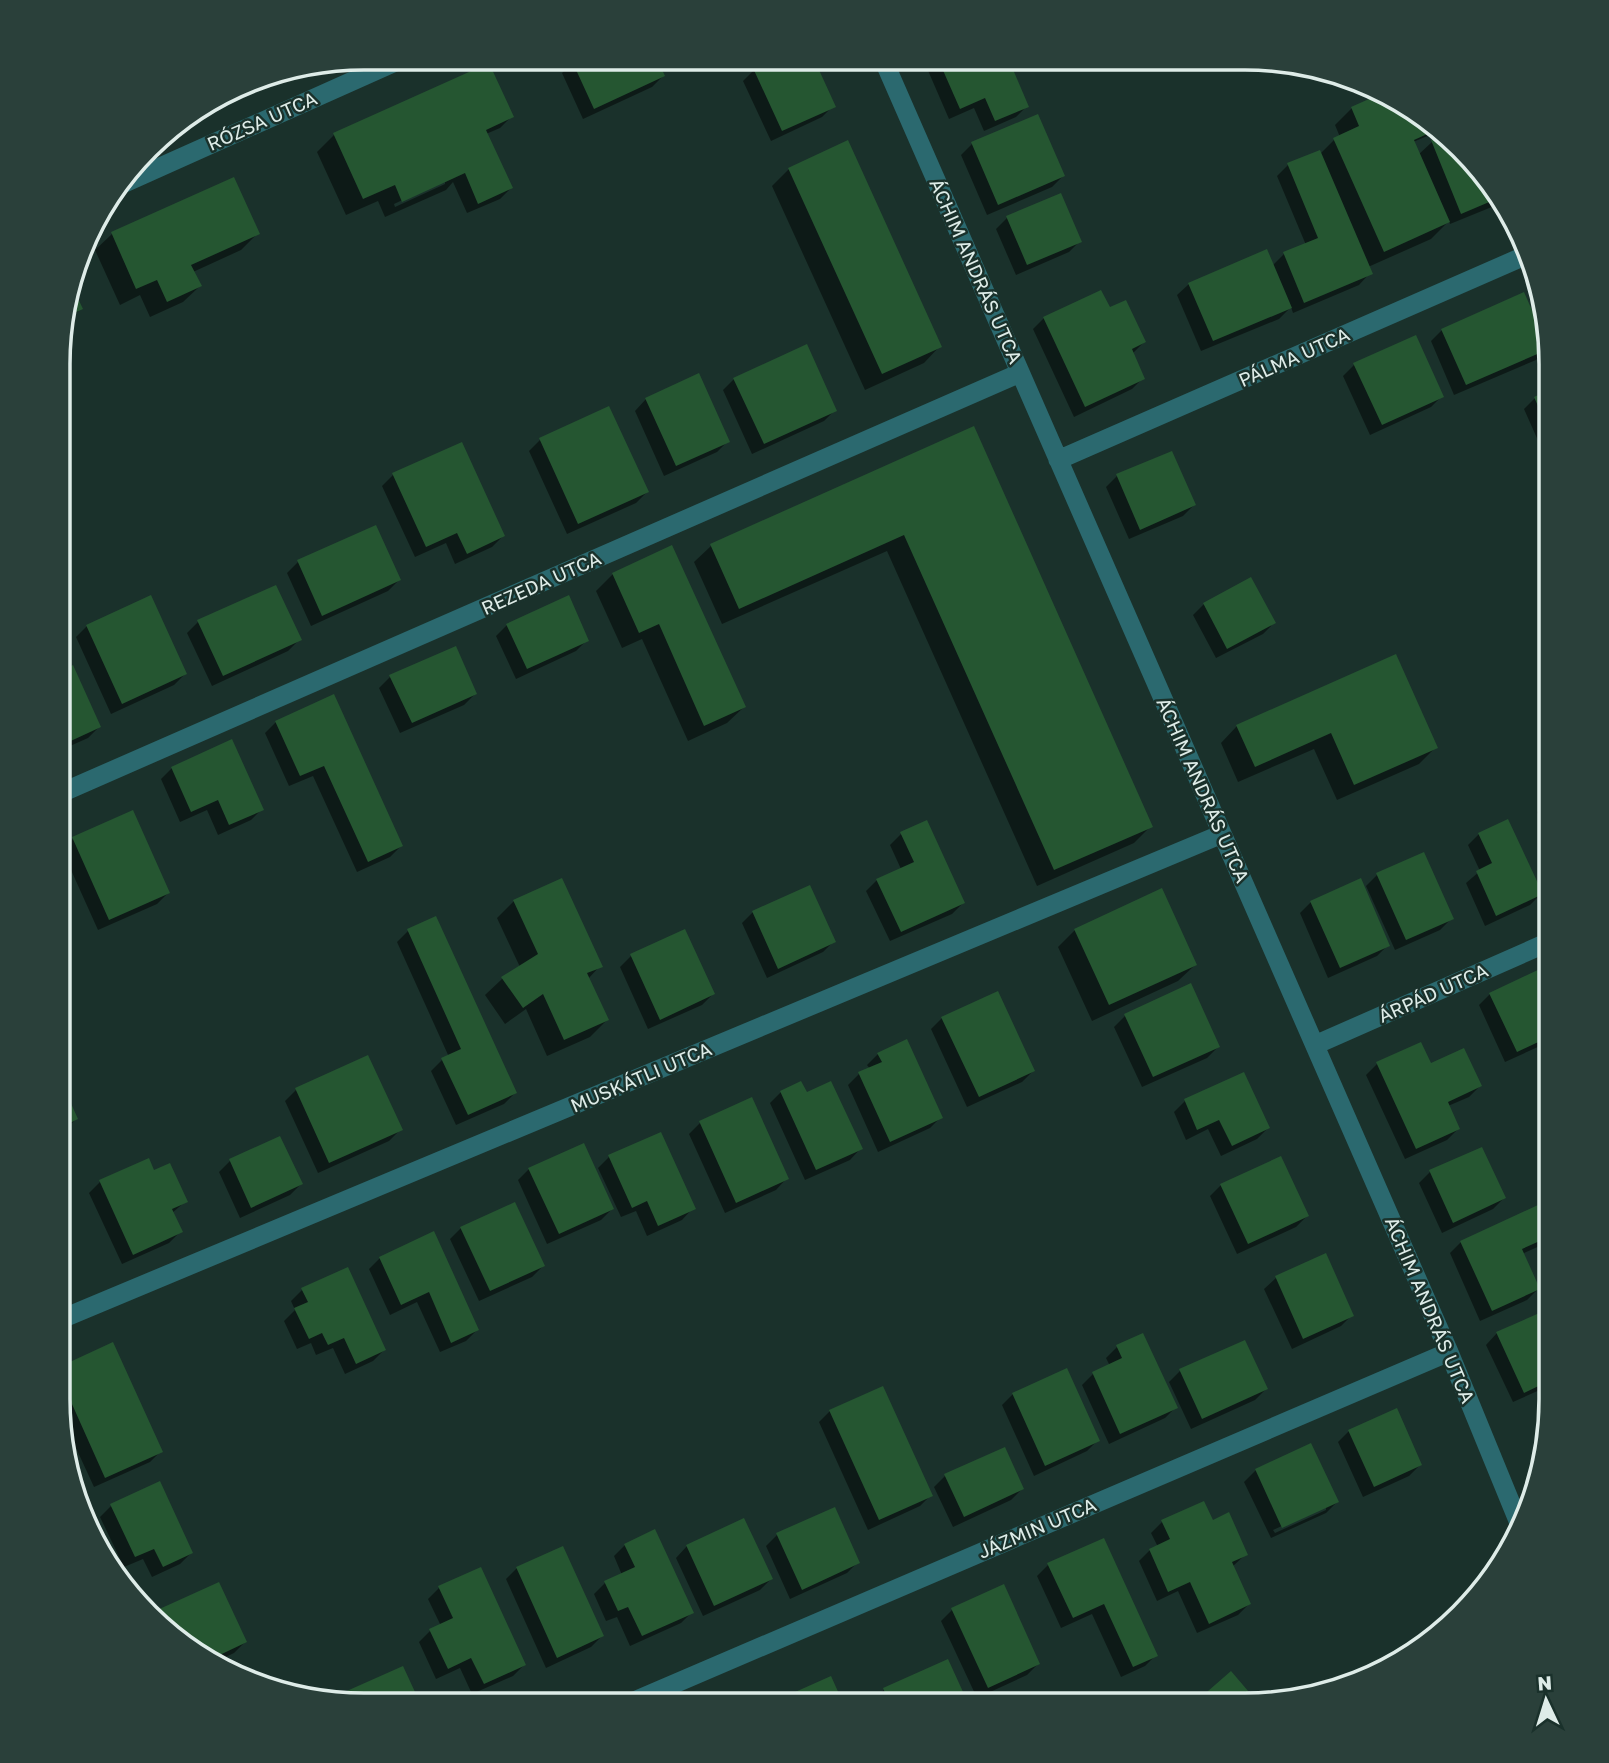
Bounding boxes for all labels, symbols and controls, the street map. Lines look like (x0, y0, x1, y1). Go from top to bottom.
street label: RÓZSA UTCA (203, 86, 321, 155)
street label: ÁCHIM ANDRÁS UTCA (925, 175, 1028, 367)
street label: PÁLMA UTCA (1235, 322, 1353, 391)
street label: REZEDA UTCA (477, 546, 604, 619)
street label: ÁCHIM ANDRÁS UTCA (1152, 694, 1255, 886)
street label: ÁRPÁD UTCA (1374, 958, 1492, 1027)
street label: MUSKÁTLI UTCA (567, 1036, 715, 1117)
street label: ÁCHIM ANDRÁS UTCA (1381, 1213, 1480, 1407)
street label: JÁZMIN UTCA (974, 1492, 1100, 1563)
north arrow (1511, 1665, 1581, 1735)
text: N (1537, 1671, 1553, 1695)

